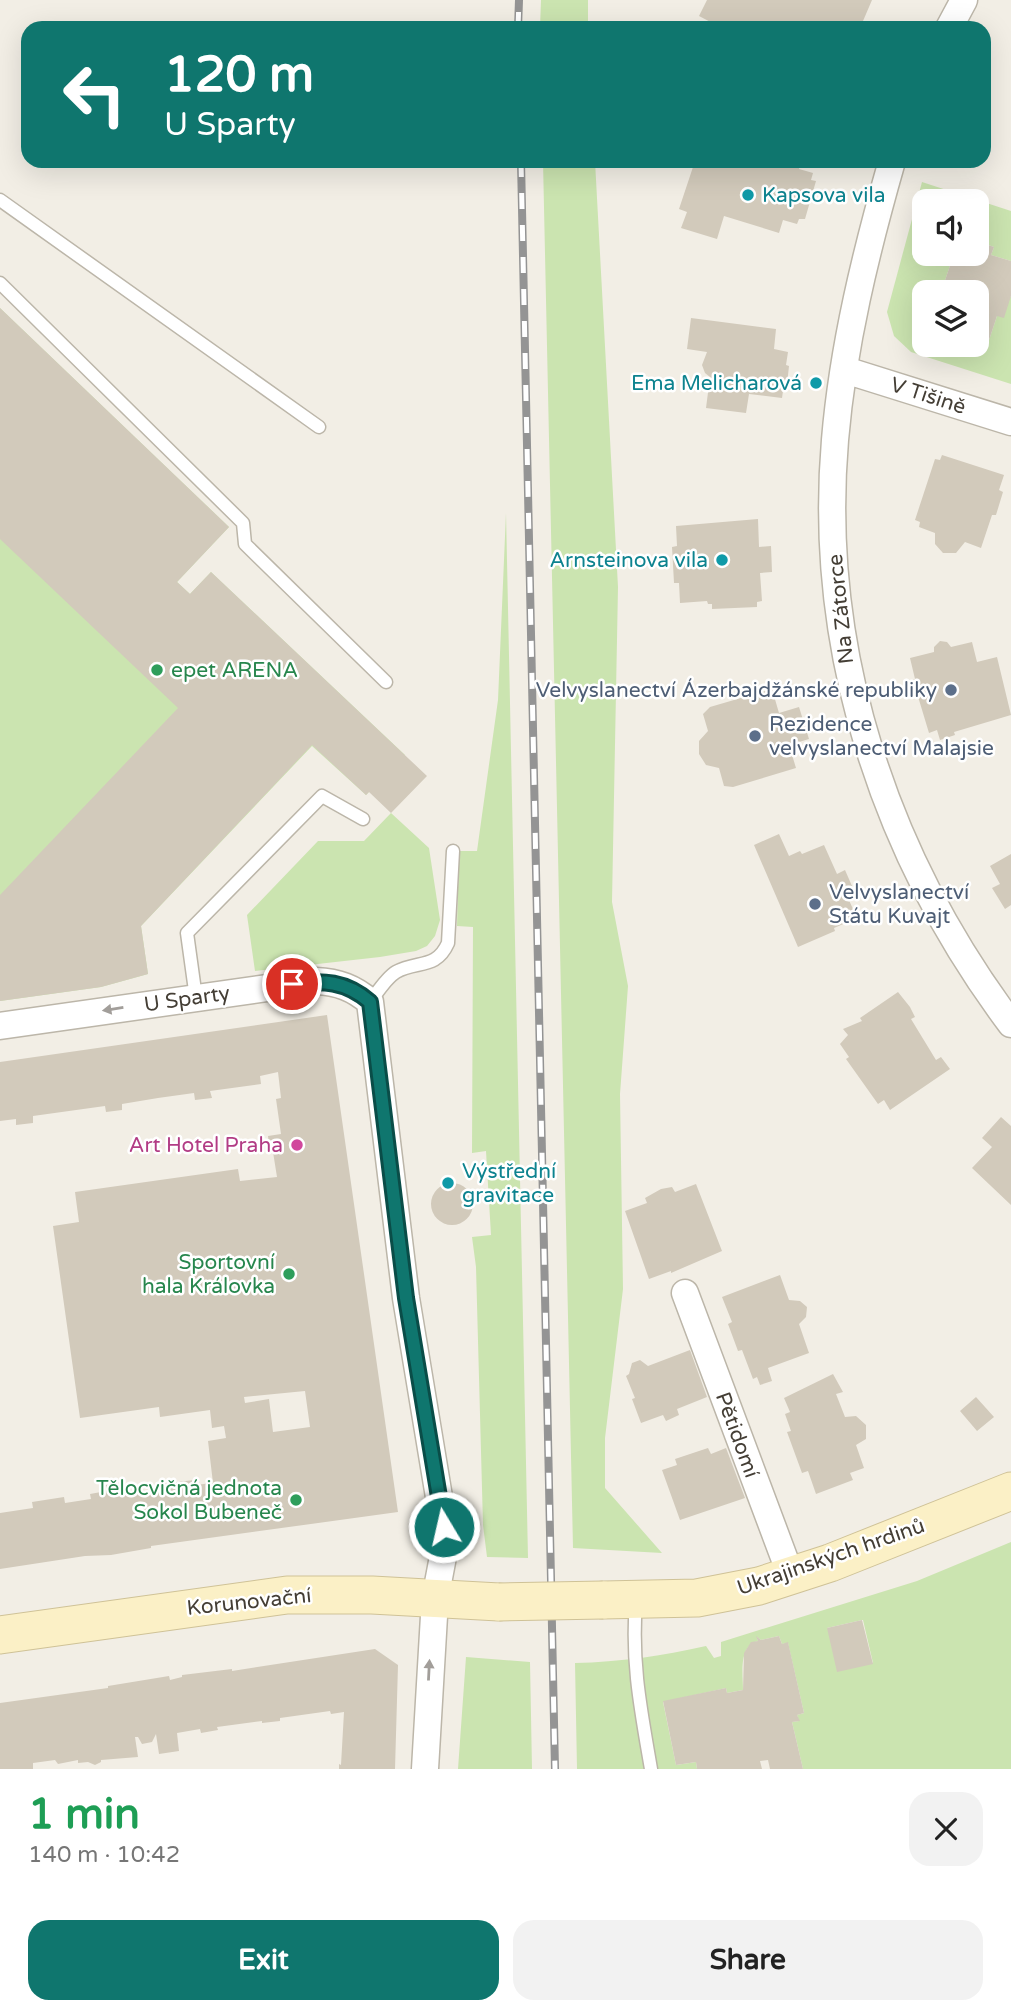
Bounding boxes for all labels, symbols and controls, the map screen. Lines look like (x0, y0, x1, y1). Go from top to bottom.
text: 120 m (164, 46, 314, 105)
icon: left (49, 49, 140, 140)
text: U Sparty (164, 106, 296, 144)
place label: Kapsova vila (762, 183, 885, 208)
marker: Kapsova vila (740, 187, 756, 203)
map controls (912, 189, 989, 357)
button: sound (912, 189, 989, 266)
button: layers (912, 280, 989, 357)
place label: Ema Melicharová (631, 371, 802, 396)
street label: V Tišině (887, 372, 969, 420)
marker: Ema Melicharová (808, 375, 824, 391)
place label: Arnsteinova vila (550, 548, 708, 573)
marker: Arnsteinova vila (714, 552, 730, 568)
street label: Na Zátorce (823, 553, 859, 665)
place label: epet ARENA (171, 658, 298, 683)
marker: epet ARENA (149, 662, 165, 678)
place label: Velvyslanectví Ázerbajdžánské republiky (536, 678, 937, 703)
marker: Velvyslanectví Ázerbajdžánské republiky (943, 682, 959, 698)
place label: Rezidence velvyslanectví Malajsie (769, 712, 994, 761)
marker: Rezidence velvyslanectví Malajsie (747, 728, 763, 744)
place label: Velvyslanectví Státu Kuvajt (829, 880, 969, 929)
marker: Velvyslanectví Státu Kuvajt (807, 896, 823, 912)
pin (262, 954, 322, 1014)
icon: arrive (273, 965, 311, 1003)
street label: U Sparty (142, 981, 232, 1017)
one-way arrow (102, 1004, 124, 1015)
place label: Art Hotel Praha (129, 1133, 283, 1158)
marker: Art Hotel Praha (289, 1137, 305, 1153)
place label: Výstřední gravitace (462, 1159, 556, 1208)
marker: Výstřední gravitace (440, 1175, 456, 1191)
place label: Sportovní hala Královka (142, 1250, 275, 1299)
marker: Sportovní hala Královka (281, 1266, 297, 1282)
street label: Pětidomí (710, 1389, 764, 1481)
place label: Tělocvičná jednota Sokol Bubeneč (96, 1476, 282, 1525)
position arrow (407, 1490, 481, 1564)
marker: Tělocvičná jednota Sokol Bubeneč (288, 1492, 304, 1508)
street label: Ukrajinských hrdinů (734, 1513, 928, 1601)
street label: Korunovační (185, 1583, 313, 1621)
one-way arrow (424, 1658, 435, 1680)
text: 1 min (28, 1789, 140, 1840)
button: close (909, 1792, 983, 1866)
text: 140 m · 10:42 (28, 1841, 180, 1869)
button: Exit (28, 1920, 499, 2000)
button: Share (513, 1920, 983, 2000)

